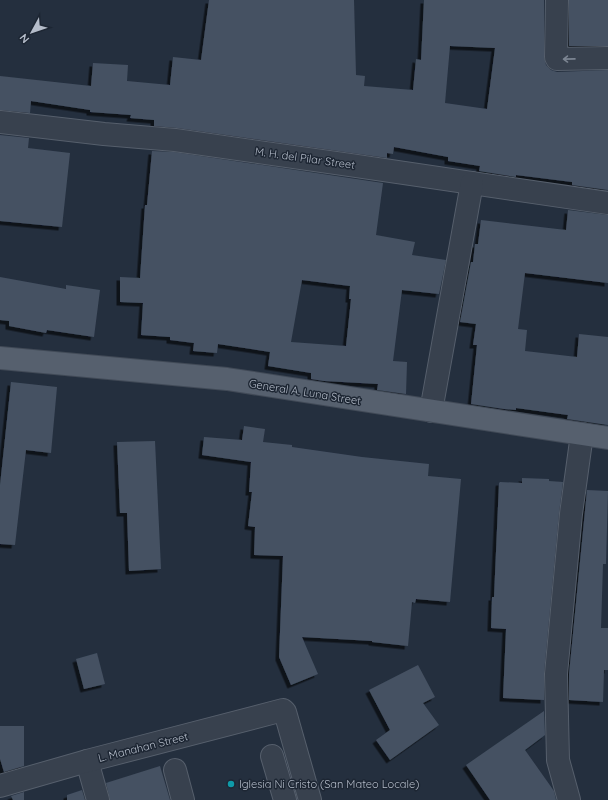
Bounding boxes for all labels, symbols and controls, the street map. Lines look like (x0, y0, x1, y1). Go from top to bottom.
north arrow (12, 12, 52, 52)
text: N (16, 31, 32, 46)
one-way arrow (563, 55, 576, 63)
street label: M. H. del Pilar Street (254, 144, 356, 172)
street label: General A. Luna Street (248, 376, 362, 408)
street label: L. Manahan Street (97, 729, 190, 765)
place label: Iglesia Ni Cristo (San Mateo Locale) (239, 777, 419, 791)
marker: Iglesia Ni Cristo (San Mateo Locale) (226, 779, 236, 789)

